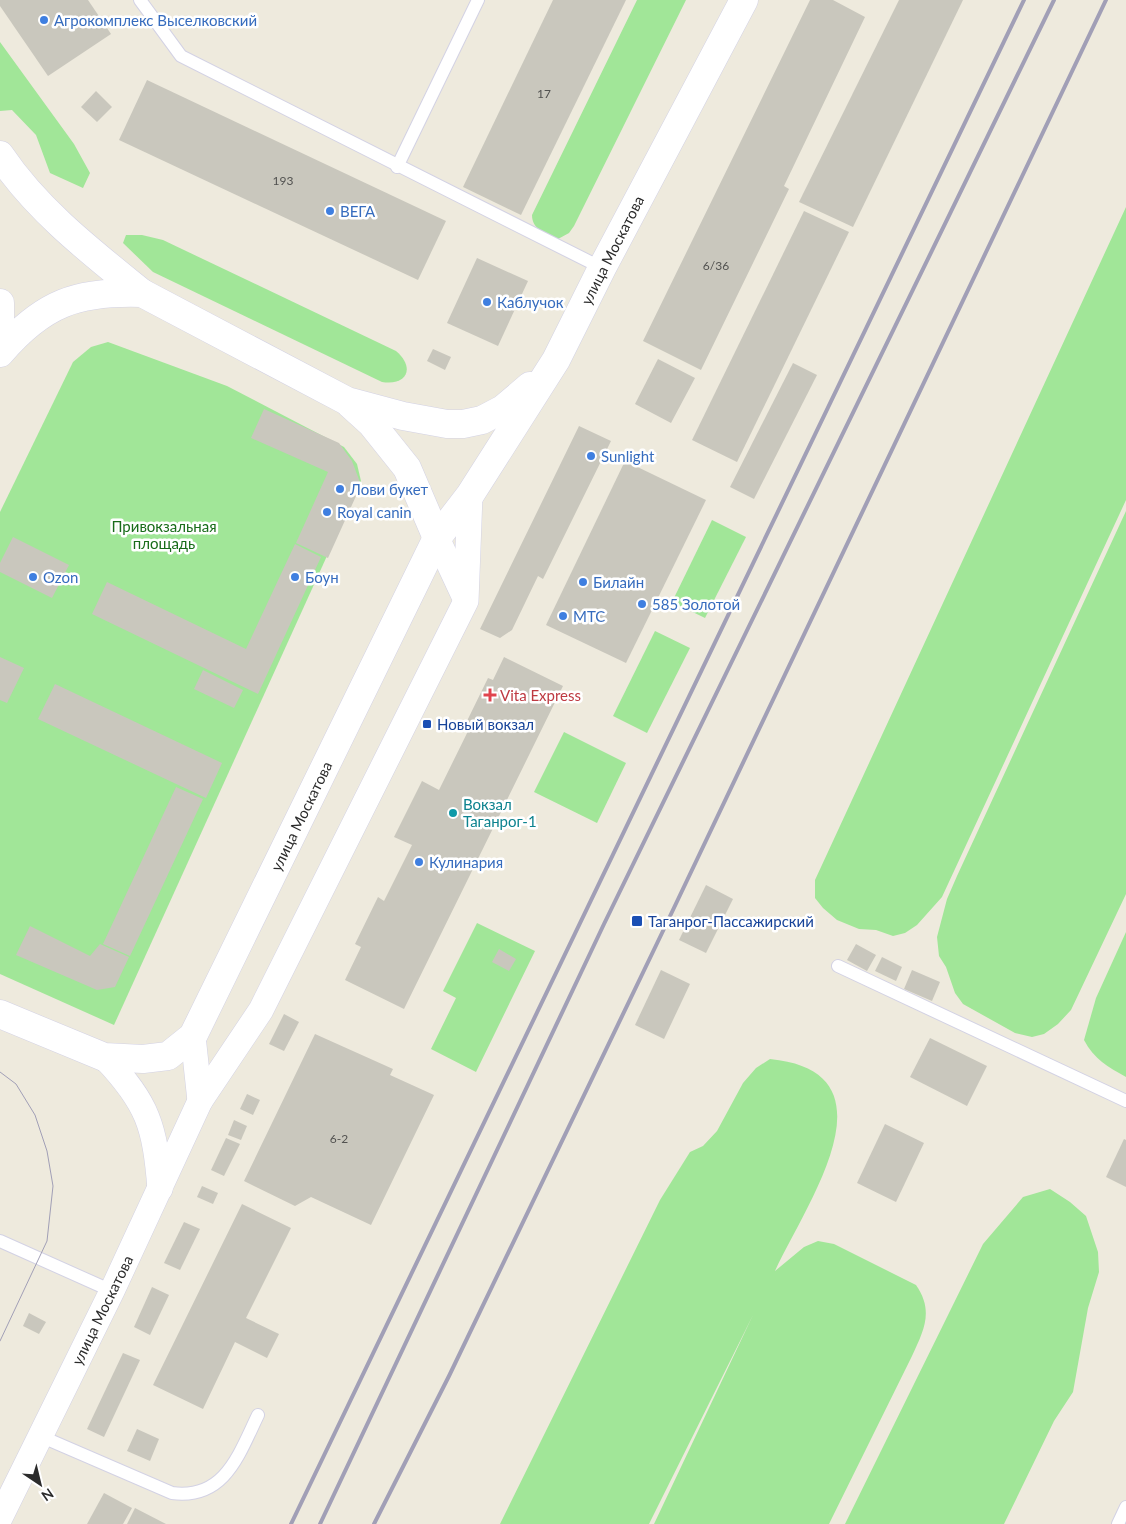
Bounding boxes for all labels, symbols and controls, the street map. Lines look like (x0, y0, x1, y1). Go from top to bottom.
place label: Агрокомплекс Выселковский (54, 11, 257, 29)
marker: Агрокомплекс Выселковский (38, 14, 50, 26)
house number: 17 (537, 86, 551, 101)
house number: 193 (273, 173, 293, 188)
street label: улица Москатова (577, 193, 647, 307)
place label: ВЕГА (340, 202, 376, 220)
marker: ВЕГА (324, 205, 336, 217)
house number: 6/36 (703, 258, 729, 273)
place label: Каблучок (497, 293, 564, 311)
marker: Каблучок (481, 296, 493, 308)
place label: Sunlight (601, 447, 655, 465)
marker: Sunlight (585, 450, 597, 462)
place label: Лови букет (349, 480, 429, 498)
marker: Лови букет (334, 483, 346, 495)
place label: Royal canin (337, 503, 412, 521)
marker: Royal canin (321, 506, 333, 518)
park label: Привокзальная площадь (111, 517, 217, 552)
place label: Ozon (43, 568, 78, 586)
place label: Боун (305, 568, 339, 586)
marker: Ozon (27, 571, 39, 583)
marker: Боун (289, 571, 301, 583)
place label: Билайн (593, 573, 644, 591)
marker: Билайн (577, 576, 589, 588)
place label: 585 Золотой (652, 595, 740, 613)
marker: 585 Золотой (636, 598, 648, 610)
place label: МТС (573, 607, 605, 625)
marker: МТС (557, 610, 569, 622)
place label: Vita Express (500, 686, 581, 704)
marker: Vita Express (484, 689, 496, 701)
place label: Новый вокзал (437, 715, 534, 733)
marker: Новый вокзал (421, 718, 433, 730)
street label: улица Москатова (267, 758, 335, 874)
place label: Вокзал Таганрог-1 (463, 795, 537, 830)
marker: Вокзал Таганрог-1 (447, 807, 459, 819)
place label: Кулинария (429, 853, 503, 871)
marker: Кулинария (413, 856, 425, 868)
place label: Таганрог-Пассажирский (648, 912, 814, 930)
marker: Таганрог-Пассажирский (630, 914, 644, 928)
house number: 6-2 (330, 1131, 348, 1146)
street label: улица Москатова (68, 1252, 136, 1368)
north arrow (15, 1459, 65, 1509)
text: N (38, 1485, 57, 1505)

